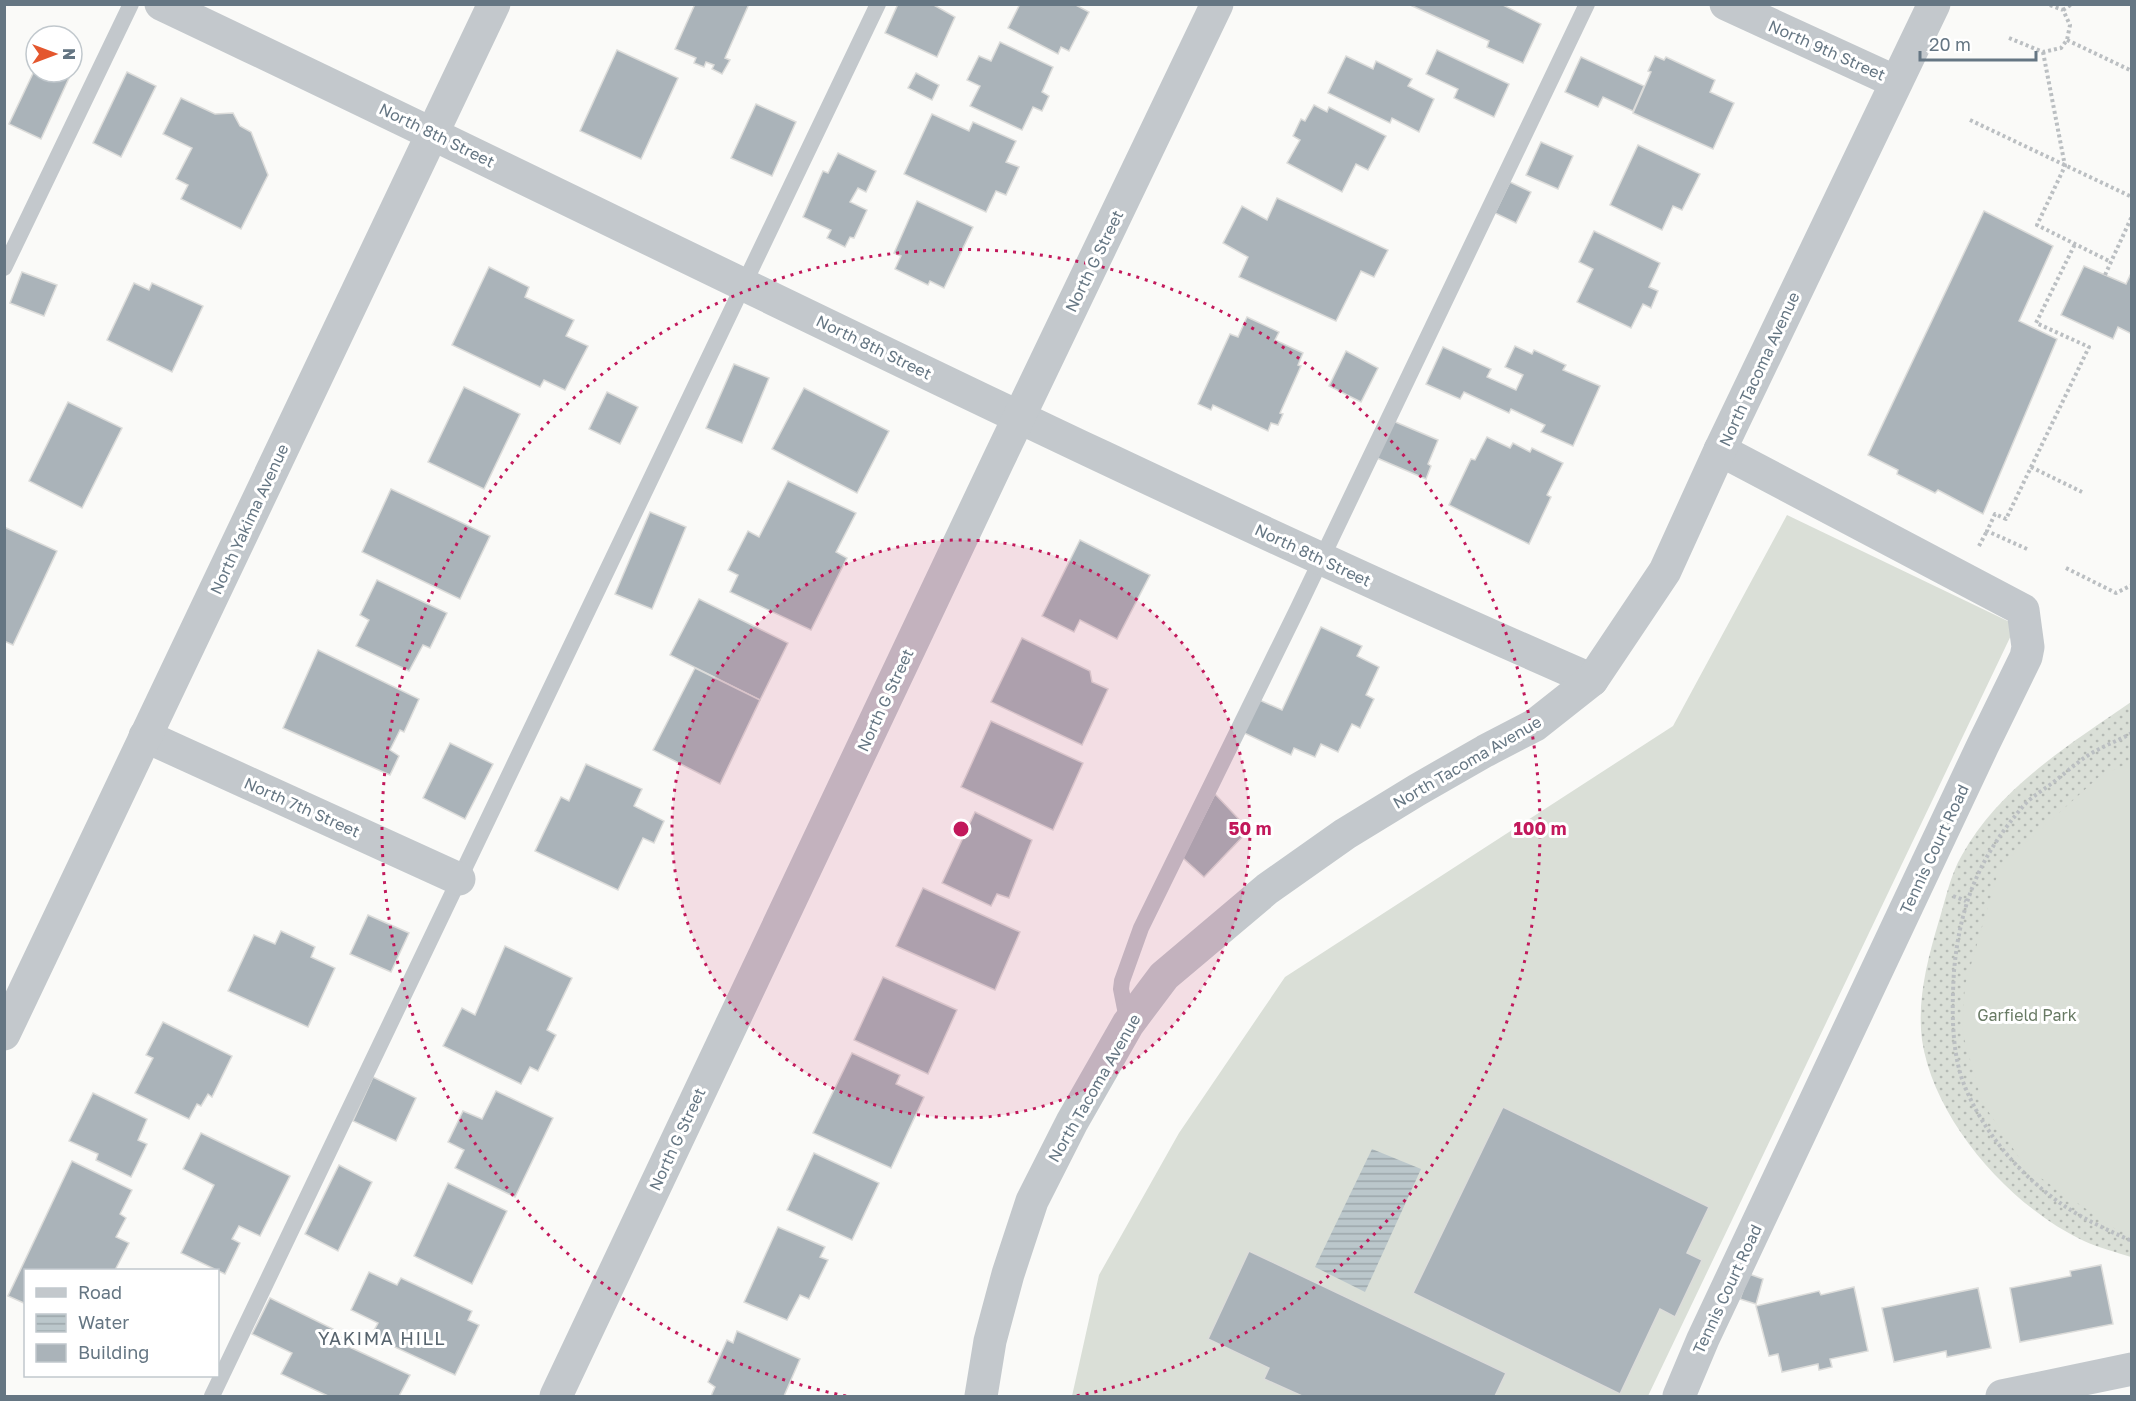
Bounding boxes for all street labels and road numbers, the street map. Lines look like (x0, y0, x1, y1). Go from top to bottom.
street label: North 9th Street (1765, 15, 1889, 85)
street label: North 8th Street (376, 98, 498, 172)
street label: North G Street (1061, 207, 1127, 315)
street label: North Tacoma Avenue (1714, 289, 1804, 449)
street label: North 8th Street (813, 310, 935, 384)
street label: North Yakima Avenue (205, 441, 293, 597)
street label: North 8th Street (1252, 519, 1374, 591)
street label: North G Street (852, 645, 918, 755)
street label: North Tacoma Avenue (1389, 711, 1545, 813)
street label: North 7th Street (241, 773, 363, 841)
street label: Tennis Court Road (1895, 781, 1973, 917)
street label: North Tacoma Avenue (1043, 1010, 1145, 1166)
street label: North G Street (644, 1084, 710, 1194)
street label: Tennis Court Road (1688, 1221, 1766, 1357)

